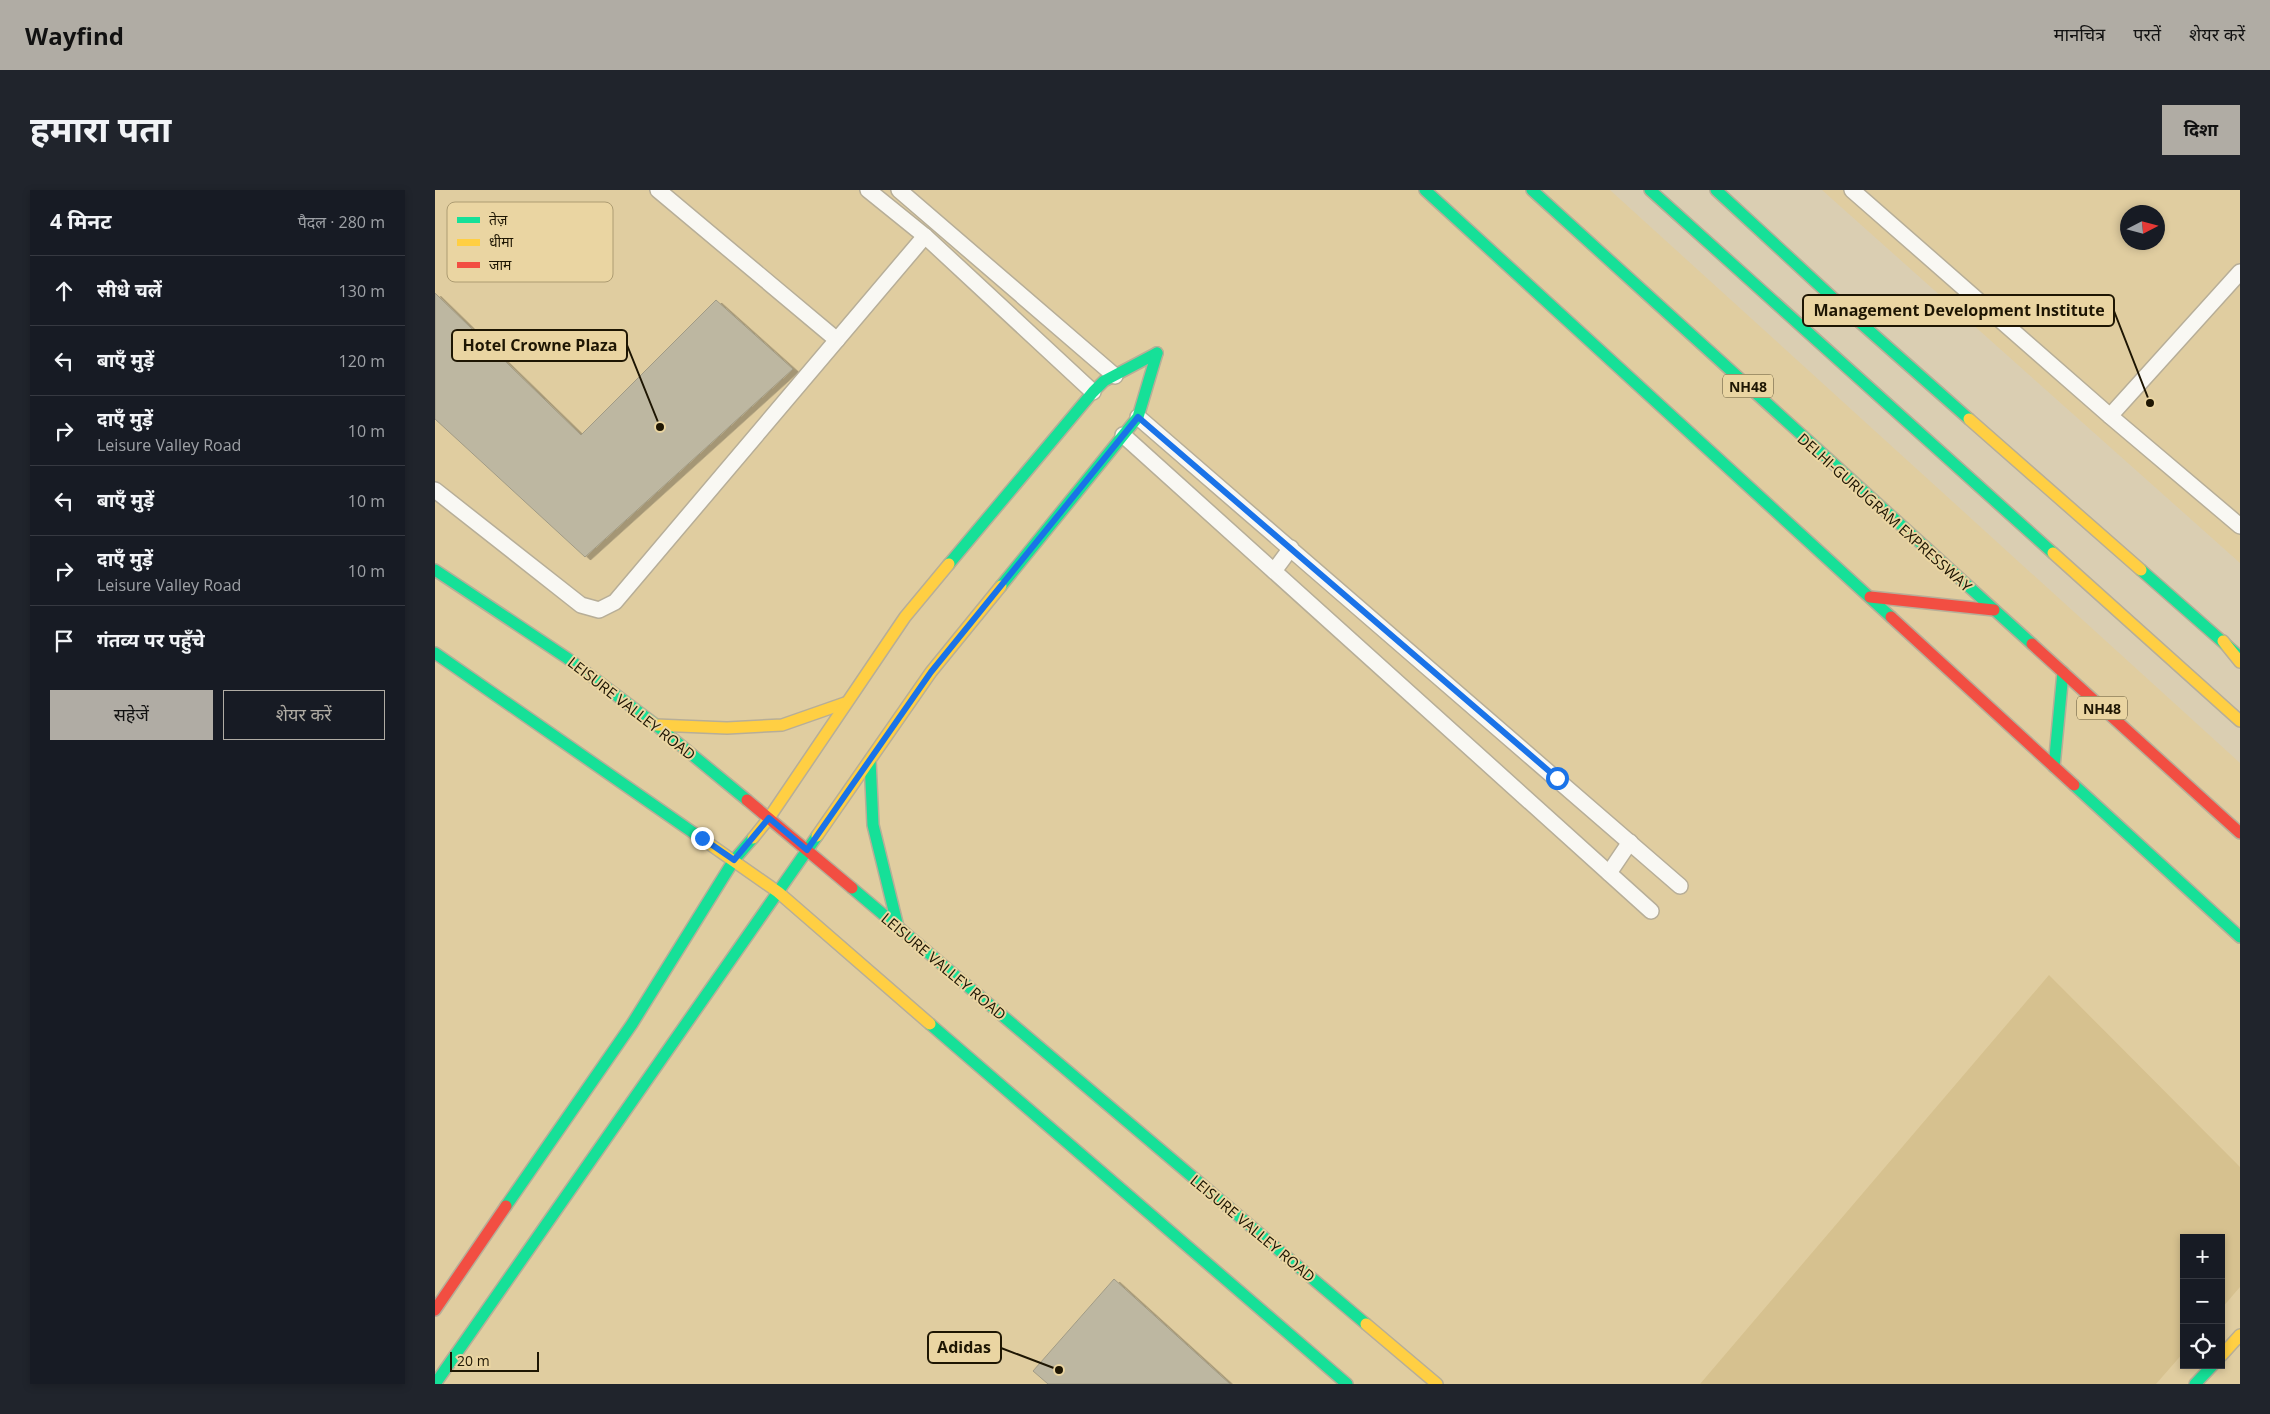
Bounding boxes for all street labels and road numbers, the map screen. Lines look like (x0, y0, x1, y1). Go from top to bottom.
road number: NH48 (1723, 375, 1773, 398)
street label: DELHI-GURUGRAM EXPRESSWAY (1794, 428, 1977, 596)
street label: LEISURE VALLEY ROAD (564, 652, 700, 764)
road number: NH48 (2077, 696, 2127, 720)
street label: LEISURE VALLEY ROAD (877, 908, 1011, 1024)
street label: LEISURE VALLEY ROAD (1186, 1170, 1320, 1286)

